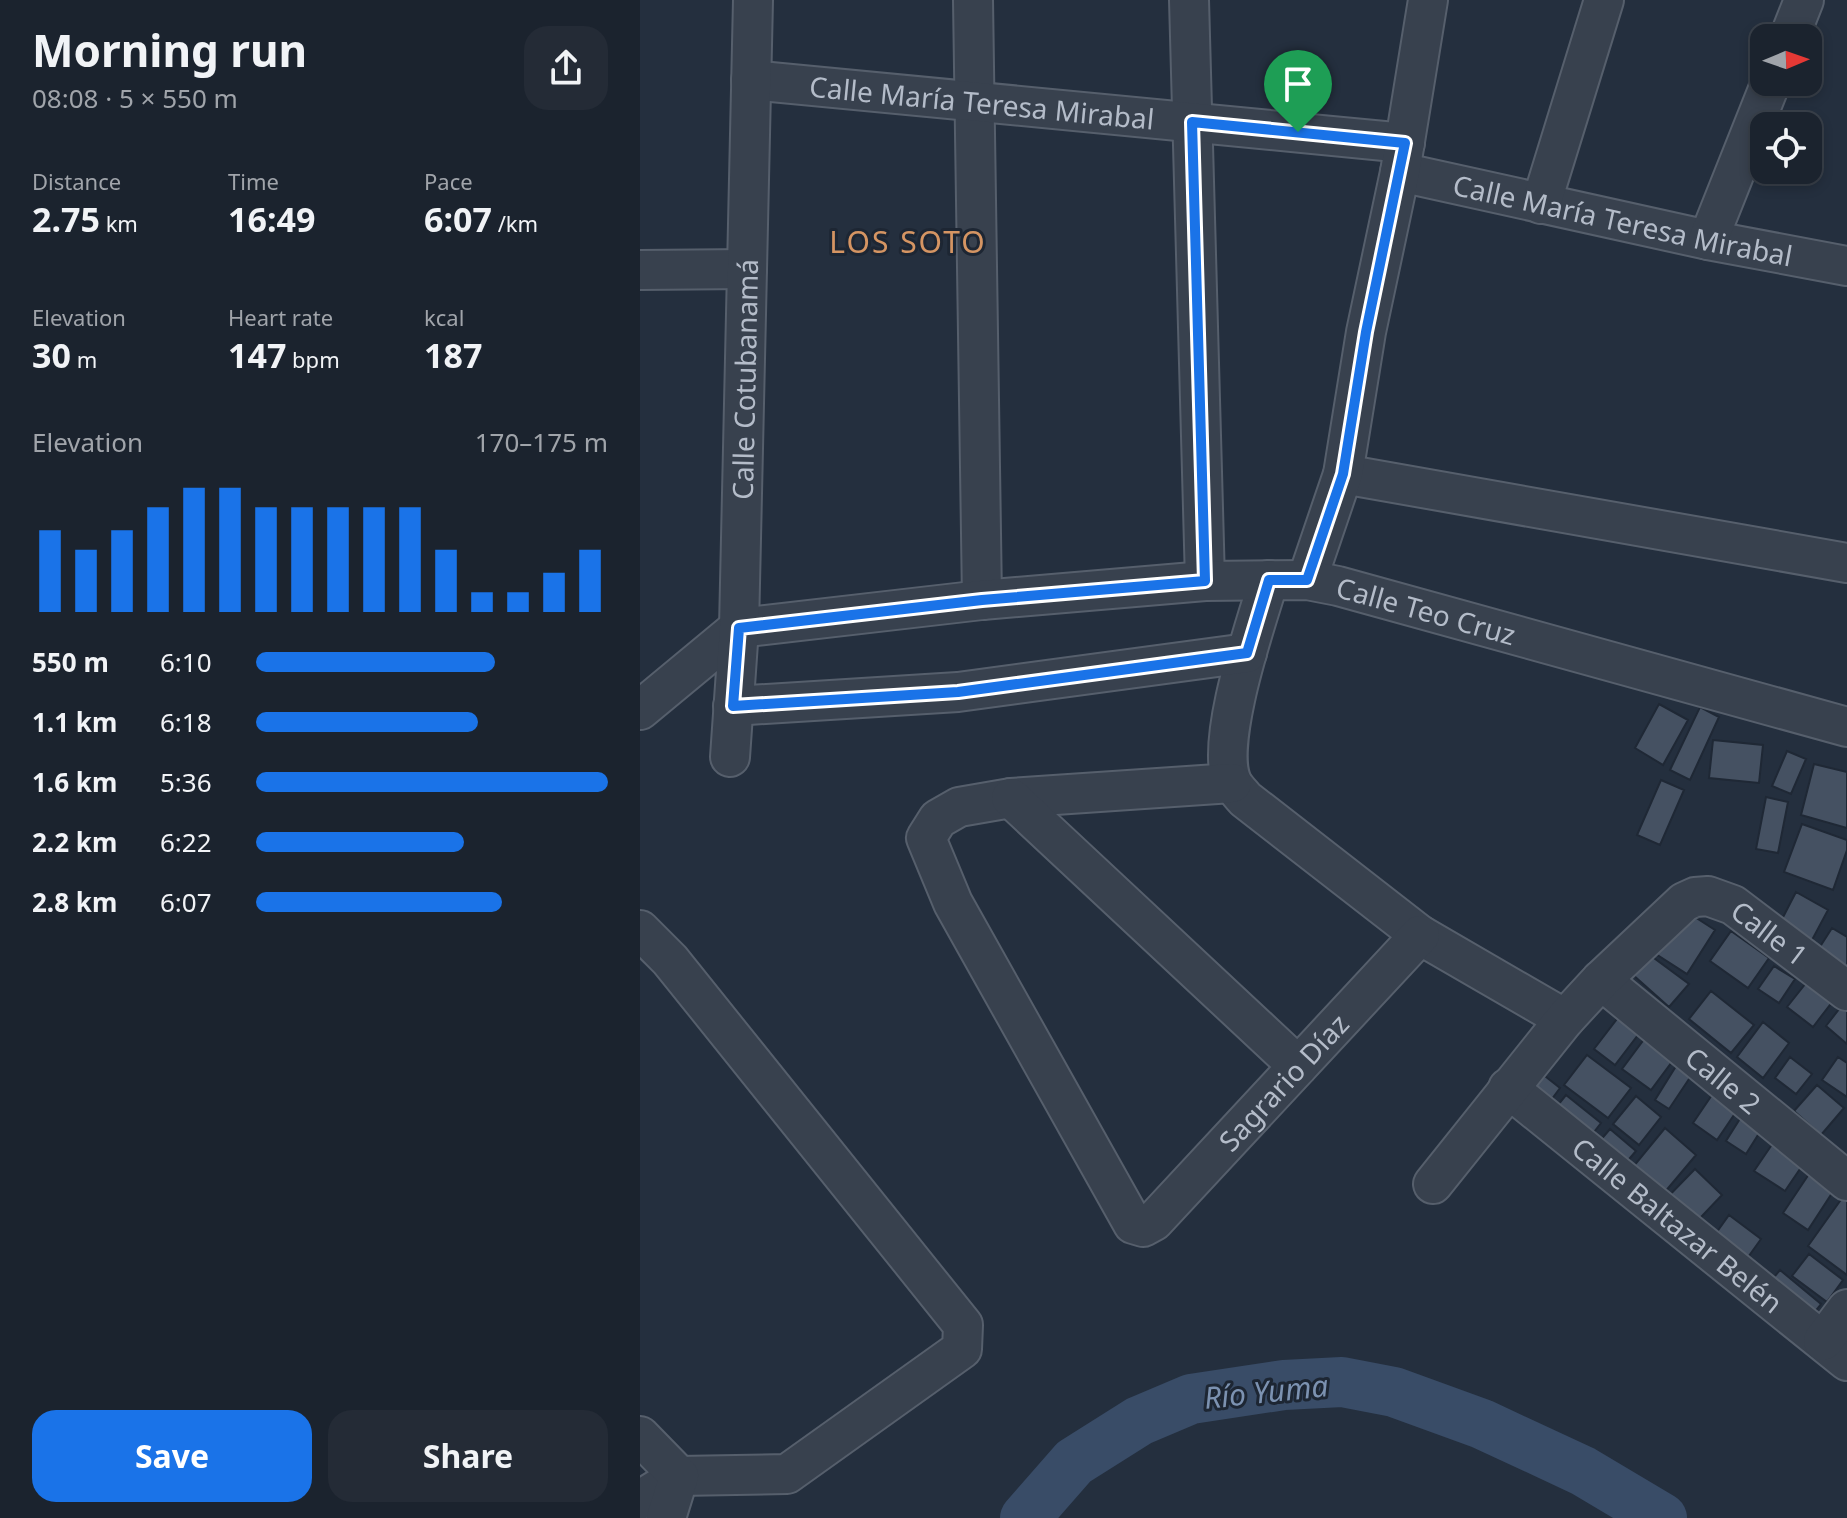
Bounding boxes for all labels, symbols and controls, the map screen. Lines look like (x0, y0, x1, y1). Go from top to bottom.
text: Morning run (32, 20, 307, 80)
north arrow (1750, 24, 1822, 96)
map controls (1750, 24, 1822, 184)
button: share (524, 26, 608, 110)
pin (1264, 50, 1332, 132)
icon: arrive (1276, 62, 1320, 106)
street label: Calle María Teresa Mirabal (808, 67, 1156, 138)
text: 08:08 · 5 × 550 m (32, 80, 238, 116)
button: locate (1750, 112, 1822, 184)
street label: Calle María Teresa Mirabal (1450, 165, 1796, 274)
text: Distance (32, 166, 121, 196)
text: Time (228, 166, 279, 196)
text: Pace (424, 166, 473, 196)
text: 2.75 (32, 196, 100, 242)
text: 16:49 (228, 196, 315, 242)
text: 6:07 (424, 196, 492, 242)
text: km (100, 208, 138, 238)
text: /km (492, 208, 538, 238)
district label: LOS SOTO (829, 221, 987, 262)
street label: Calle Cotubanamá (723, 259, 766, 500)
text: Elevation (32, 302, 126, 332)
text: Heart rate (228, 302, 333, 332)
text: kcal (424, 302, 464, 332)
text: 30 (32, 332, 71, 378)
text: 147 (228, 332, 286, 378)
text: 187 (424, 332, 482, 378)
text: m (71, 344, 97, 374)
text: bpm (286, 344, 340, 374)
text: Elevation (32, 424, 143, 460)
text: 170–175 m (475, 424, 608, 460)
street label: Calle Teo Cruz (1332, 567, 1520, 653)
text: 550 m (32, 644, 109, 680)
text: 6:10 (160, 644, 212, 680)
text: 1.1 km (32, 704, 117, 740)
text: 6:18 (160, 704, 212, 740)
text: 1.6 km (32, 764, 117, 800)
text: 5:36 (160, 764, 212, 800)
text: 2.2 km (32, 824, 117, 860)
text: 6:22 (160, 824, 212, 860)
text: 2.8 km (32, 884, 117, 920)
text: 6:07 (160, 884, 212, 920)
street label: Calle 1 (1724, 891, 1816, 974)
street label: Sagrario Díaz (1210, 1005, 1357, 1159)
street label: Calle 2 (1678, 1038, 1769, 1122)
street label: Calle Baltazar Belén (1565, 1128, 1791, 1321)
water label: Río Yuma (1202, 1364, 1330, 1418)
button: Save (32, 1410, 312, 1502)
button: Share (328, 1410, 608, 1502)

